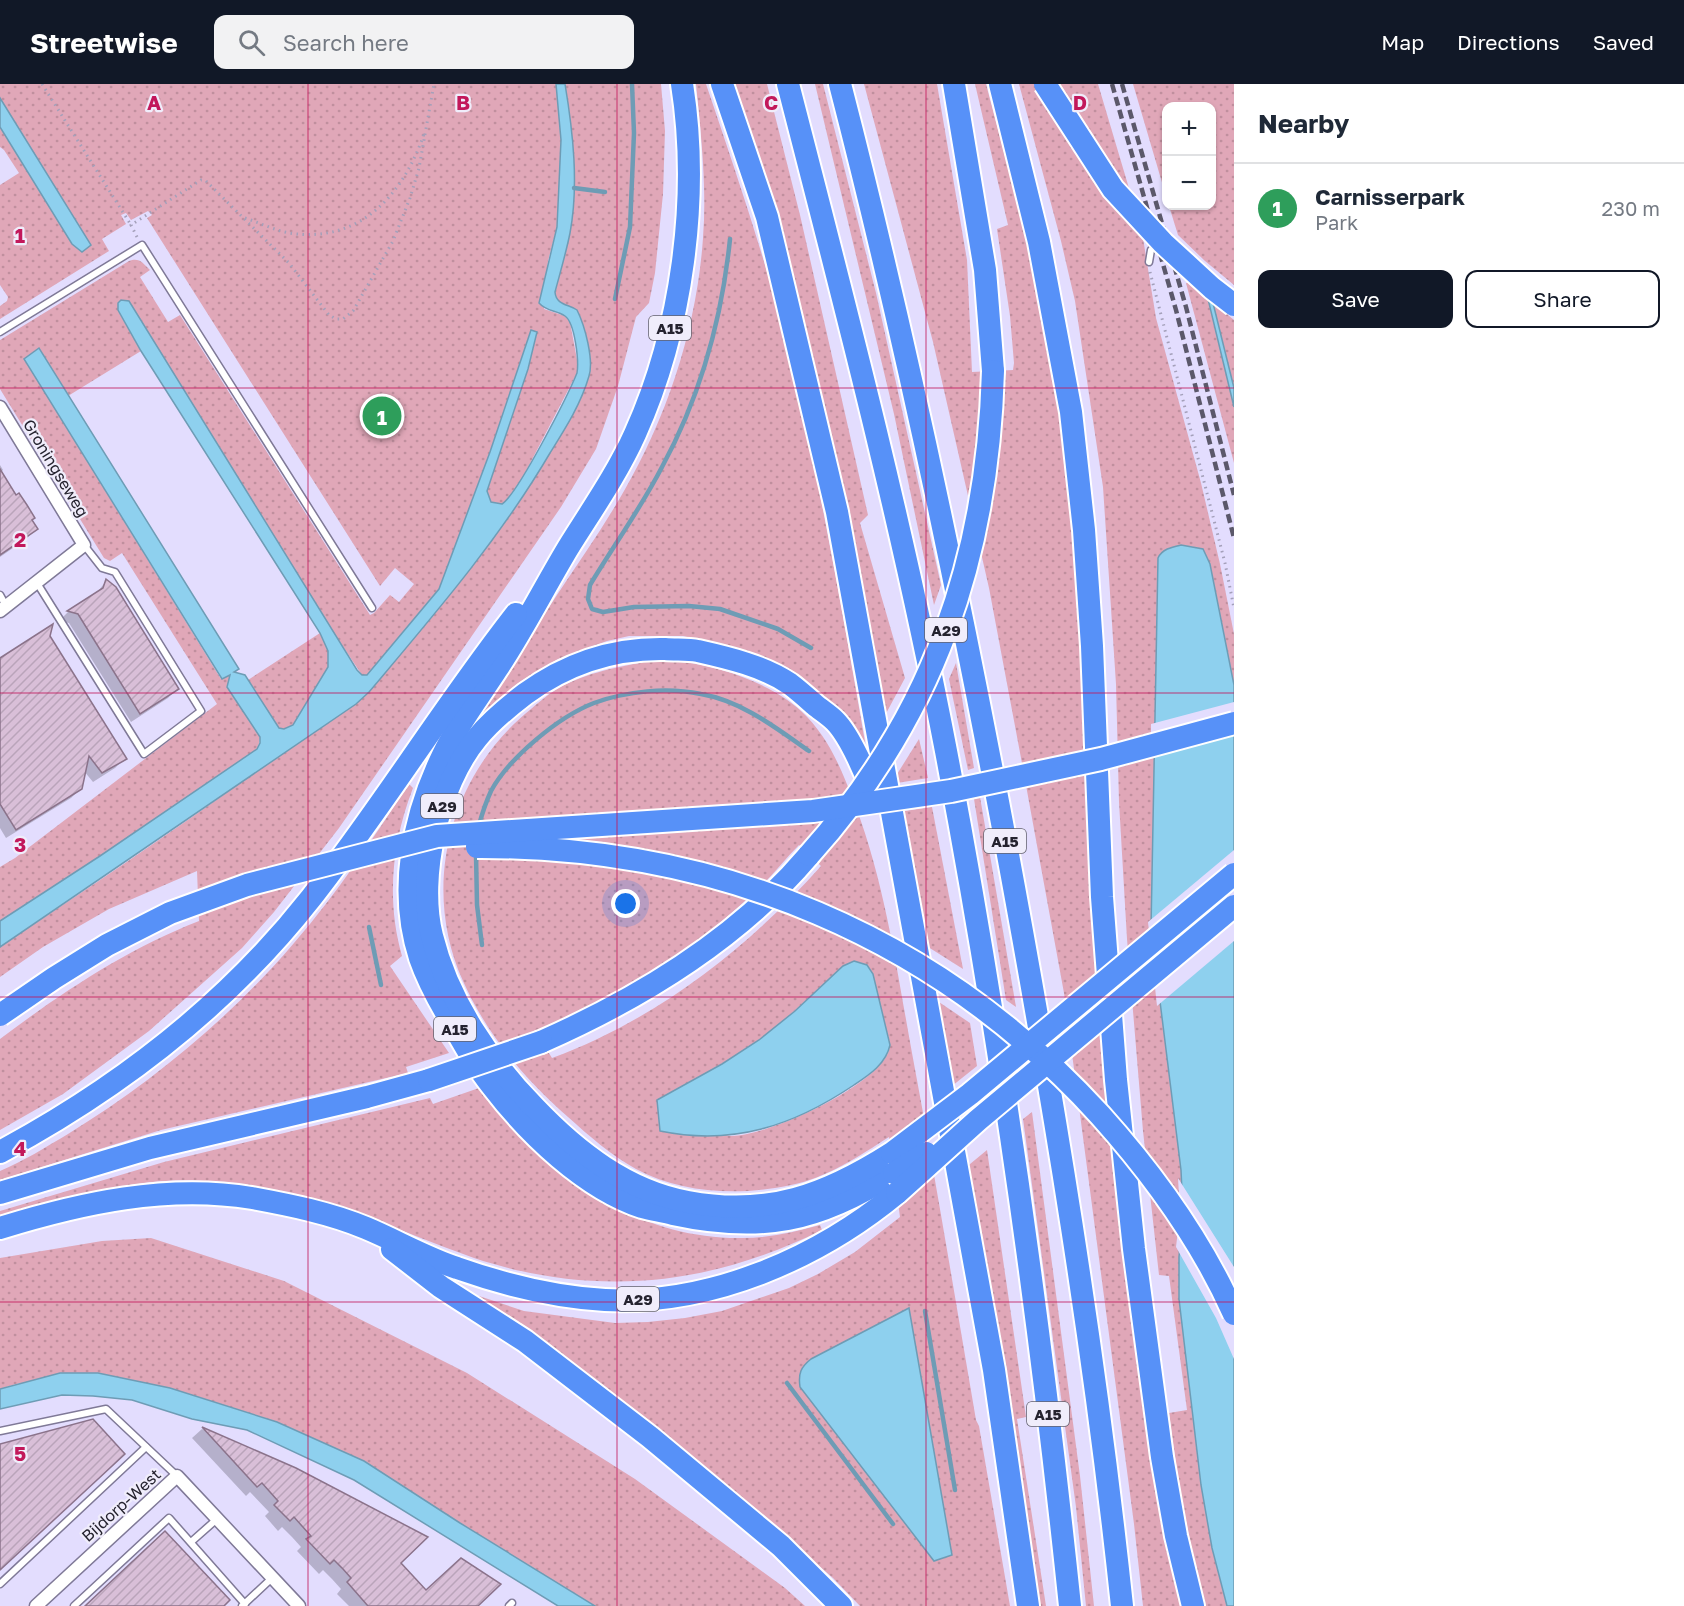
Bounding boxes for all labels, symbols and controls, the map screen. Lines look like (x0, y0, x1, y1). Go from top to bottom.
search box (214, 15, 634, 69)
text: Streetwise (30, 26, 178, 59)
icon: search (235, 26, 268, 59)
text: Search here (283, 29, 409, 56)
text: Map (1381, 29, 1424, 55)
text: Directions (1457, 29, 1560, 55)
text: Saved (1593, 29, 1654, 55)
text: A (147, 90, 161, 114)
text: B (456, 90, 470, 114)
text: C (764, 90, 778, 114)
text: D (1073, 90, 1087, 114)
map controls (1162, 102, 1216, 210)
button: + (1162, 102, 1216, 156)
text: Nearby (1258, 108, 1349, 139)
button: − (1162, 156, 1216, 210)
text: Carnisserpark (1315, 183, 1465, 210)
text: 1 (1272, 196, 1283, 220)
text: 230 m (1602, 196, 1660, 220)
text: Park (1315, 210, 1358, 234)
text: 1 (15, 223, 25, 247)
button: Save (1258, 270, 1453, 328)
button: Share (1465, 270, 1660, 328)
road number: A15 (649, 316, 691, 340)
pin: 1 (362, 394, 401, 438)
street label: Groningseweg (19, 416, 93, 520)
text: 2 (14, 527, 26, 551)
road number: A29 (925, 618, 967, 642)
road number: A29 (421, 794, 463, 818)
road number: A15 (984, 829, 1026, 853)
text: 3 (14, 832, 26, 856)
your location (611, 889, 640, 918)
road number: A15 (434, 1017, 476, 1041)
text: 4 (14, 1136, 26, 1160)
road number: A29 (617, 1287, 659, 1311)
road number: A15 (1027, 1402, 1069, 1426)
text: 5 (14, 1441, 26, 1465)
street label: Bijdorp-West (77, 1464, 165, 1546)

